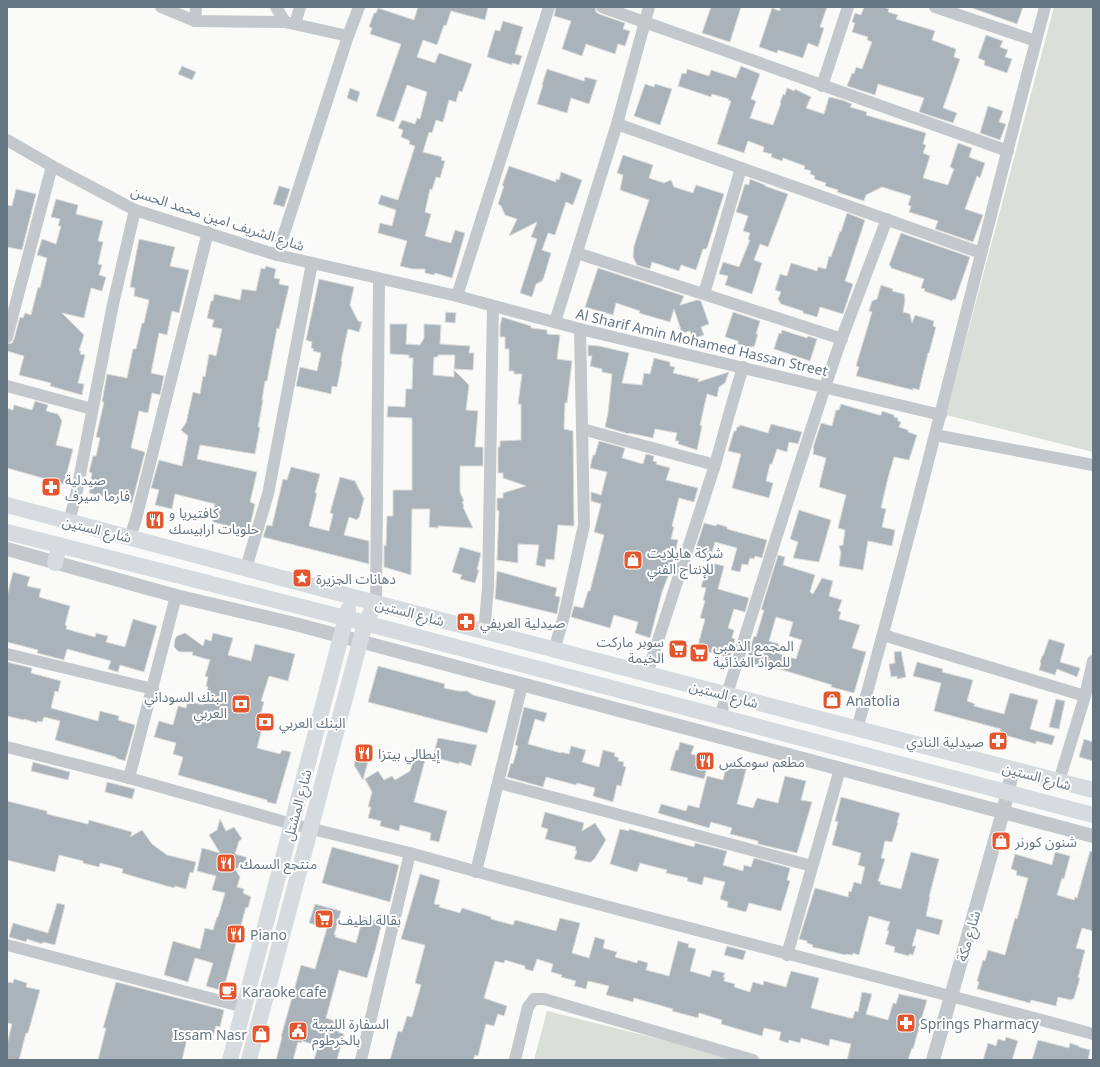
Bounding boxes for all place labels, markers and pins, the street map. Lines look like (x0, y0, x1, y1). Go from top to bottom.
place label: صيدلية فارما سيرف (65, 470, 130, 505)
pharmacy icon: صيدلية فارما سيرف (40, 476, 62, 498)
place label: كافتيريا و حلويات ارابيسك (169, 503, 259, 538)
restaurant icon: كافتيريا و حلويات ارابيسك (144, 509, 166, 531)
place label: شركة هايلايت للإنتاج الفني (647, 543, 723, 580)
shop icon: شركة هايلايت للإنتاج الفني (622, 549, 644, 571)
place icon: دهانات الجزيرة (291, 567, 313, 589)
place label: دهانات الجزيرة (316, 569, 396, 588)
pharmacy icon: صيدلية العريفي (455, 611, 477, 633)
place label: صيدلية العريفي (480, 613, 566, 634)
place label: سوبر ماركت الخيمة (596, 632, 664, 667)
place label: المجمع الذهبي للمواد الغذائية (713, 636, 794, 671)
supermarket icon: سوبر ماركت الخيمة (667, 638, 689, 660)
supermarket icon: المجمع الذهبي للمواد الغذائية (688, 642, 710, 664)
place label: البنك السوداني العربي (144, 687, 227, 724)
shop icon: Anatolia (821, 689, 843, 711)
place label: Anatolia (846, 691, 900, 710)
bank icon: البنك السوداني العربي (230, 693, 252, 715)
bank icon: البنك العربي (254, 711, 276, 733)
place label: البنك العربي (279, 713, 346, 734)
pharmacy icon: صيدلية النادي (987, 730, 1009, 752)
place label: صيدلية النادي (906, 732, 984, 753)
restaurant icon: إيطالي بيتزا (353, 742, 375, 764)
place label: إيطالي بيتزا (378, 744, 441, 765)
restaurant icon: مطعم سومكس (694, 750, 716, 772)
place label: مطعم سومكس (719, 752, 805, 773)
shop icon: شنون كورنر (990, 830, 1012, 852)
place label: شنون كورنر (1014, 832, 1077, 851)
restaurant icon: منتجع السمك (215, 852, 237, 874)
place label: منتجع السمك (240, 854, 317, 875)
supermarket icon: بقالة لطيف (313, 908, 335, 930)
place label: بقالة لطيف (338, 910, 401, 929)
restaurant icon: Piano (225, 923, 247, 945)
place label: Piano (250, 925, 287, 944)
cafe icon: Karaoke cafe (217, 980, 239, 1002)
place label: Karaoke cafe (242, 982, 327, 1001)
pharmacy icon: Springs Pharmacy (895, 1012, 917, 1034)
place label: السفارة الليبية بالخرطوم (312, 1014, 389, 1051)
place label: Springs Pharmacy (920, 1014, 1040, 1033)
public building icon: السفارة الليبية بالخرطوم (287, 1020, 309, 1042)
shop icon: Issam Nasr (250, 1023, 272, 1045)
place label: Issam Nasr (173, 1025, 247, 1044)

